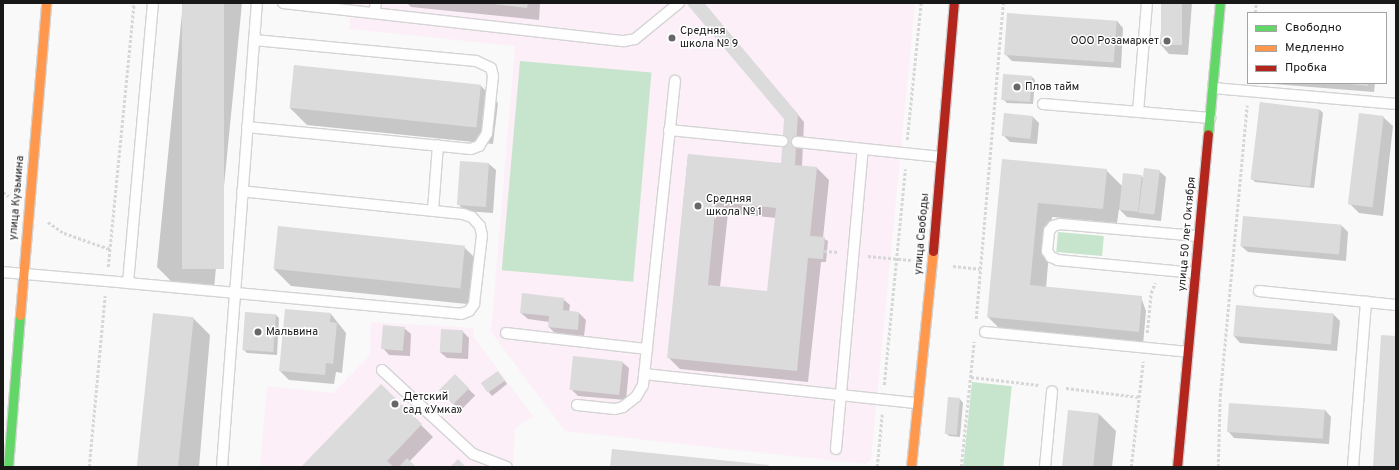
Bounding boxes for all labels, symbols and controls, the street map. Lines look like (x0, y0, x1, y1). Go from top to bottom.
legend (1247, 12, 1387, 84)
text: Свободно (1285, 20, 1342, 36)
place label: Средняя школа № 9 (680, 25, 738, 51)
marker: Средняя школа № 9 (667, 33, 677, 43)
place label: ООО Розамаркет (1071, 34, 1159, 48)
marker: ООО Розамаркет (1162, 36, 1172, 46)
text: Медленно (1285, 40, 1344, 56)
text: Пробка (1285, 60, 1327, 76)
place label: Плов тайм (1025, 80, 1079, 94)
marker: Плов тайм (1012, 82, 1022, 92)
street label: улица Кузьмина (7, 155, 27, 241)
street label: улица 50 лет Октября (1175, 176, 1199, 292)
place label: Средняя школа № 1 (706, 193, 762, 219)
street label: улица Свободы (912, 193, 932, 275)
marker: Средняя школа № 1 (693, 201, 703, 211)
place label: Мальвина (266, 325, 318, 339)
marker: Мальвина (253, 327, 263, 337)
place label: Детский сад «Умка» (403, 391, 462, 417)
marker: Детский сад «Умка» (390, 399, 400, 409)

